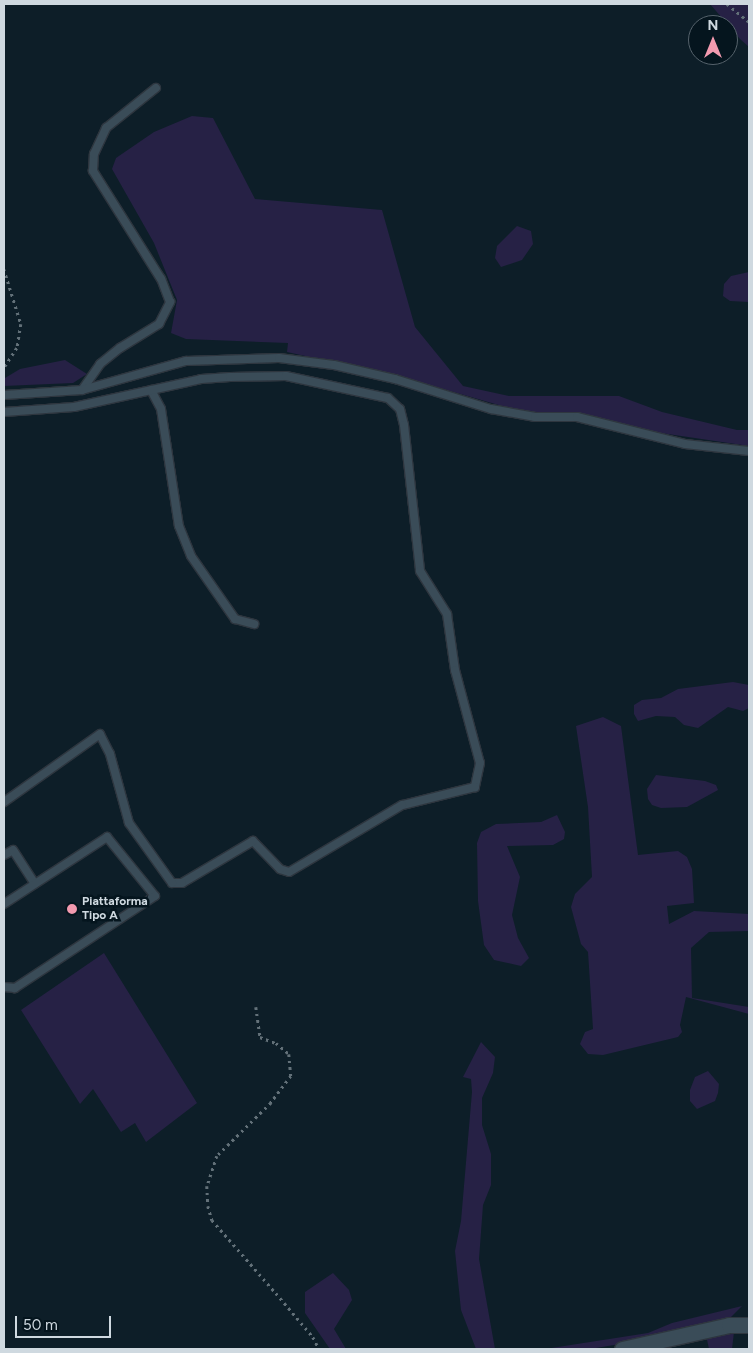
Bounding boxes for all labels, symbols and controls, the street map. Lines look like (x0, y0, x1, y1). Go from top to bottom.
north arrow (688, 15, 738, 65)
text: N (708, 17, 718, 34)
place label: Piattaforma Tipo A (82, 895, 148, 923)
marker: Piattaforma Tipo A (66, 903, 78, 915)
scale bar (18, 1306, 114, 1338)
text: 50 m (23, 1316, 58, 1334)

